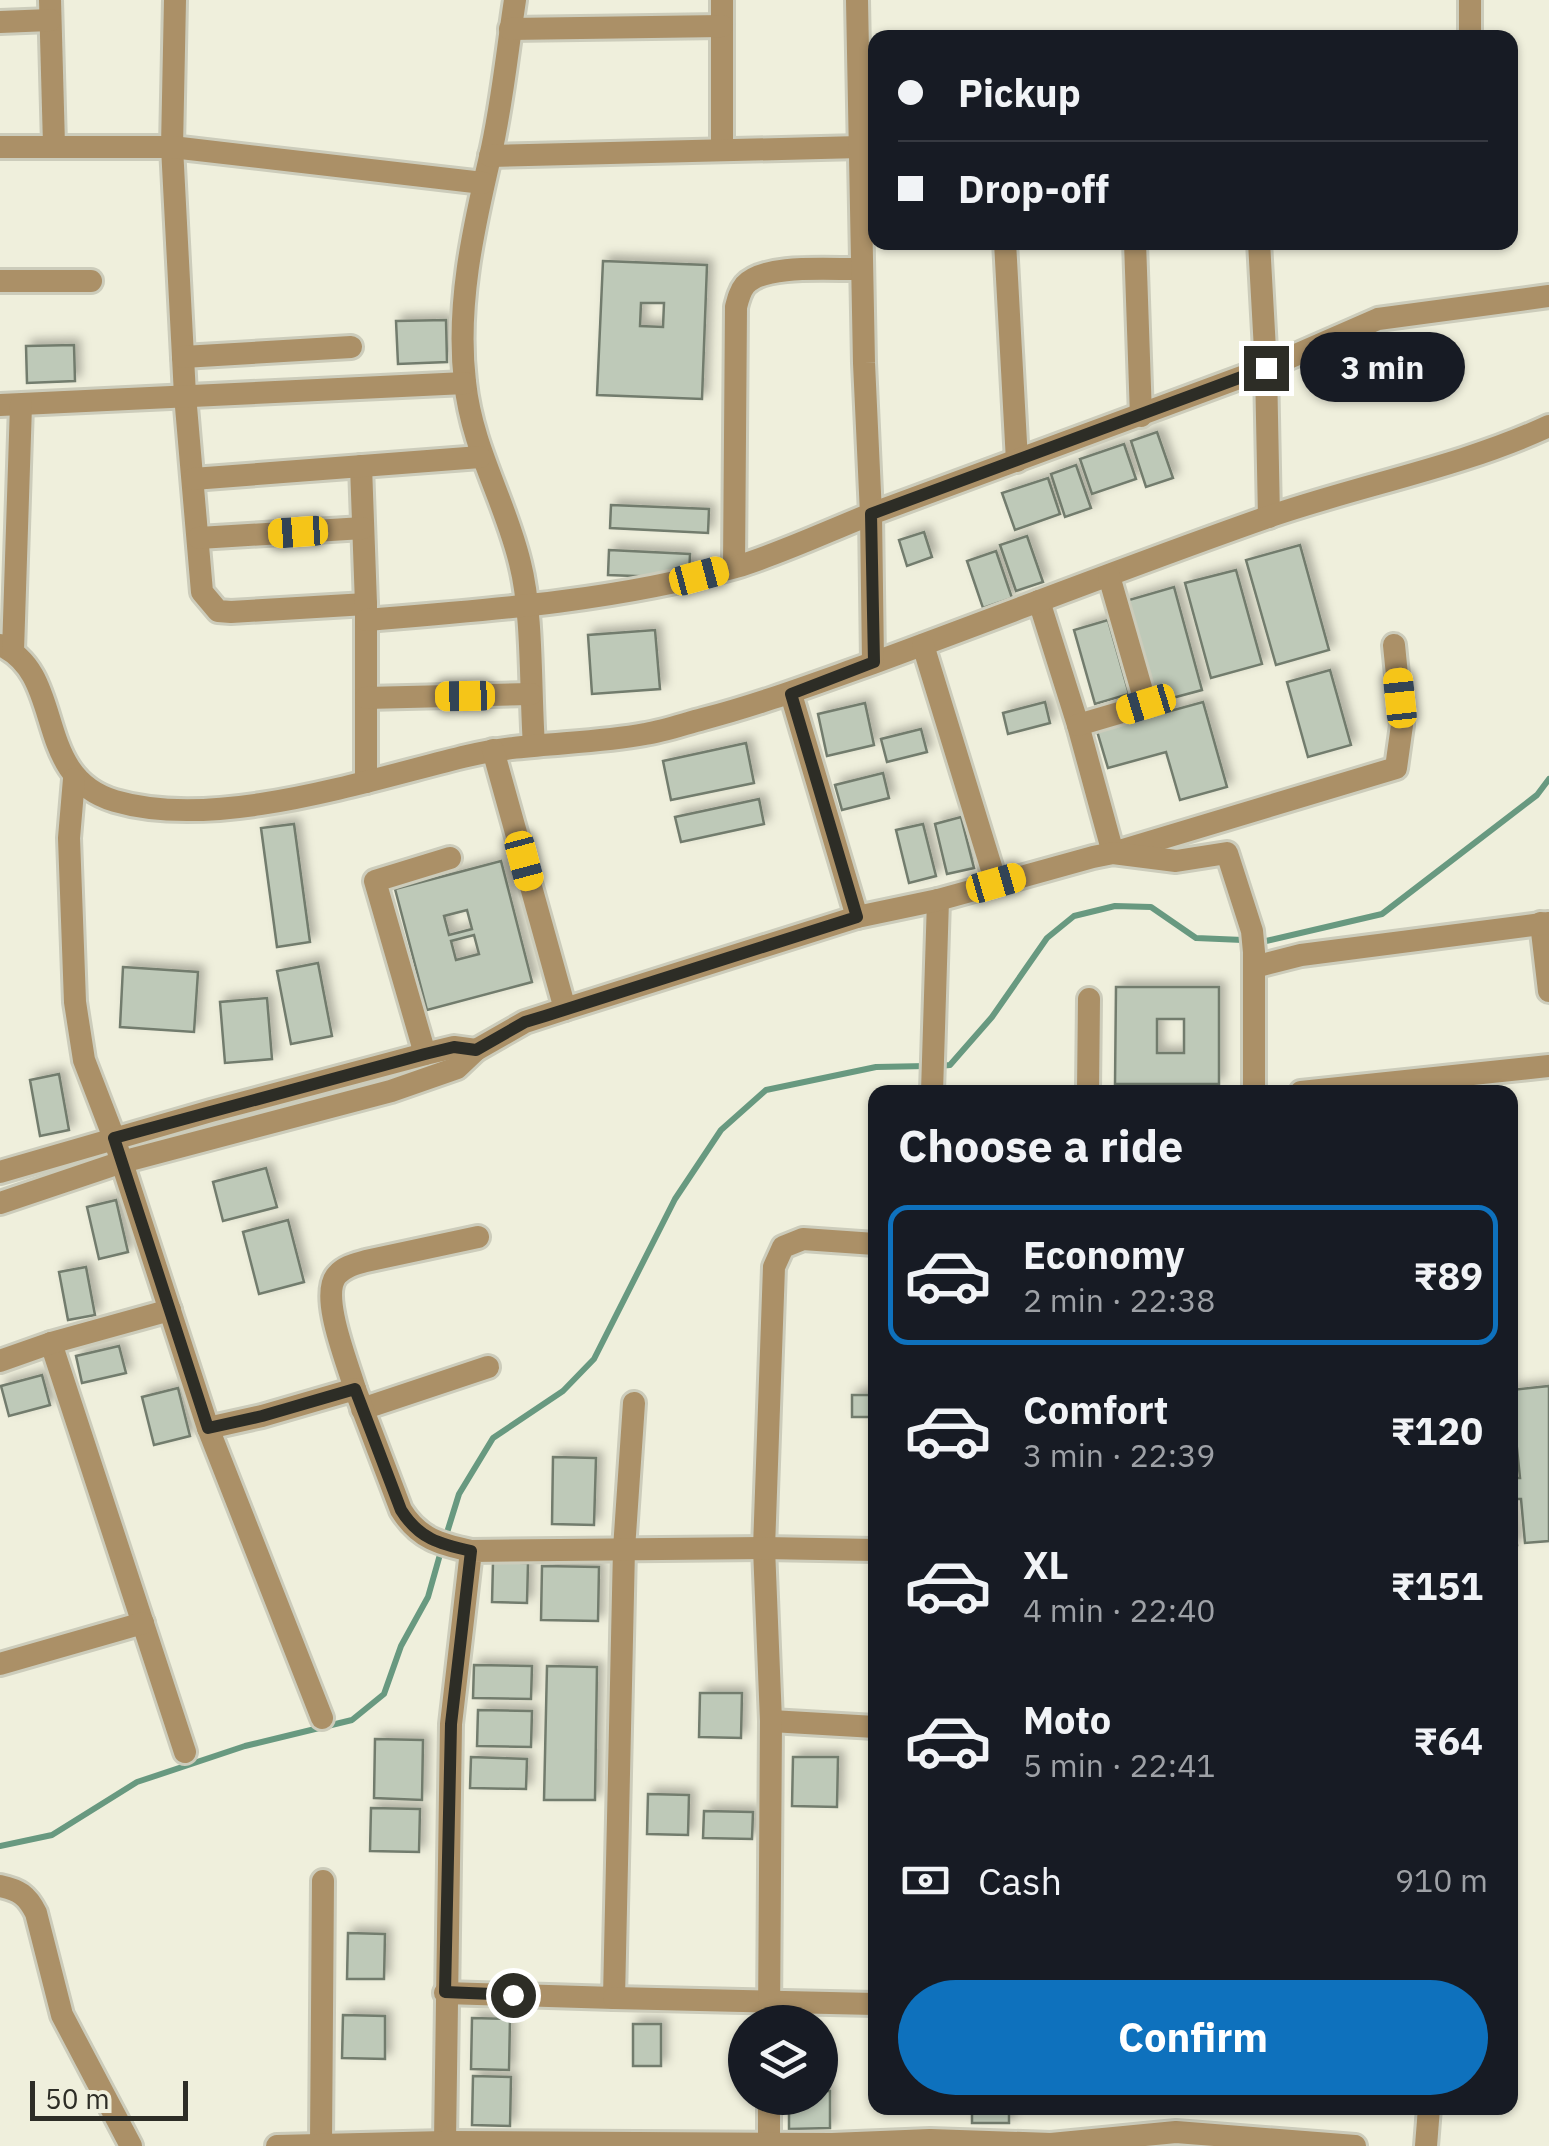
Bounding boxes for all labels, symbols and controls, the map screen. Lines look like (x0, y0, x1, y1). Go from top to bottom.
text: Pickup (958, 68, 1081, 117)
text: Drop-off (958, 164, 1109, 213)
callout: 3 min (1301, 333, 1466, 403)
route end (1244, 346, 1289, 391)
text: 3 min (1341, 346, 1424, 388)
car (267, 515, 329, 549)
car (666, 554, 732, 598)
car (1382, 667, 1418, 729)
car (435, 680, 495, 712)
car (1113, 681, 1179, 727)
car (502, 828, 546, 894)
car (963, 860, 1029, 906)
text: Choose a ride (898, 1116, 1183, 1174)
icon: car (903, 1230, 993, 1320)
text: Economy (1023, 1230, 1185, 1279)
text: ₹89 (1413, 1251, 1483, 1300)
text: 2 min · 22:38 (1023, 1279, 1216, 1321)
icon: car (903, 1385, 993, 1475)
text: Comfort (1023, 1385, 1168, 1434)
text: ₹120 (1391, 1406, 1483, 1455)
text: 3 min · 22:39 (1023, 1434, 1216, 1476)
icon: car (903, 1540, 993, 1630)
text: XL (1023, 1540, 1069, 1589)
text: ₹151 (1391, 1561, 1483, 1610)
text: 4 min · 22:40 (1023, 1589, 1216, 1631)
icon: car (903, 1695, 993, 1785)
text: Moto (1023, 1695, 1111, 1744)
text: ₹64 (1413, 1716, 1483, 1765)
text: 5 min · 22:41 (1023, 1744, 1216, 1786)
icon: cash (898, 1853, 953, 1908)
text: Cash (978, 1856, 1062, 1905)
text: 910 m (1395, 1859, 1488, 1901)
route start (491, 1973, 536, 2018)
button: Confirm (898, 1980, 1488, 2095)
map controls (728, 2005, 838, 2115)
button: layers (728, 2005, 838, 2115)
scale bar (30, 2076, 188, 2120)
text: 50 m (45, 2080, 110, 2117)

